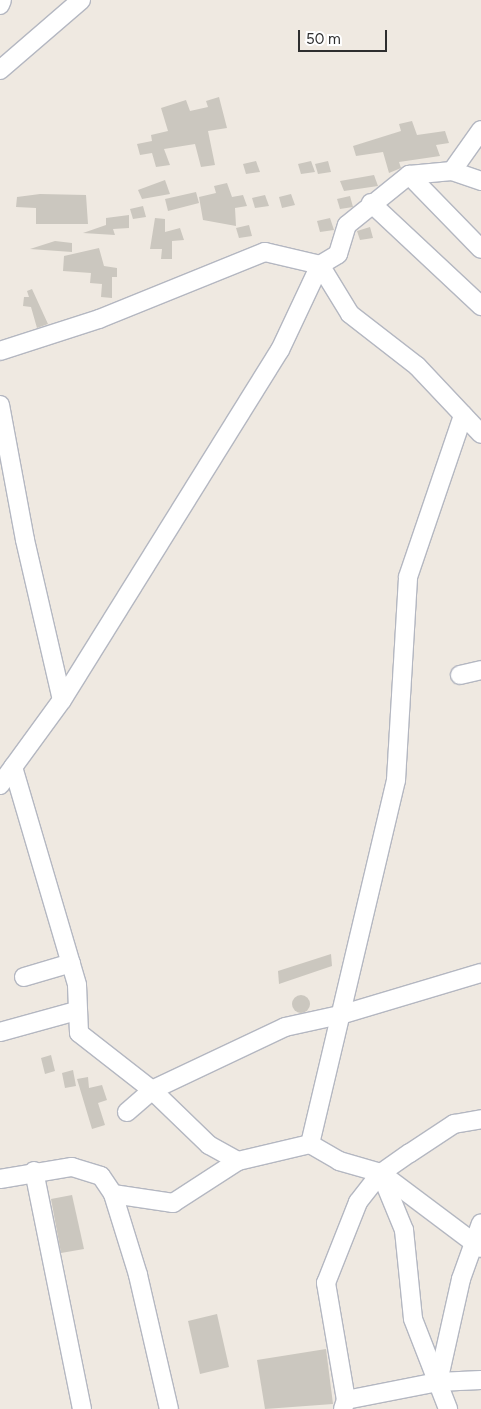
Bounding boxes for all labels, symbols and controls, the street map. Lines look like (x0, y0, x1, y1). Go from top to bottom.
scale bar (301, 20, 390, 52)
text: 50 m (306, 30, 341, 48)

